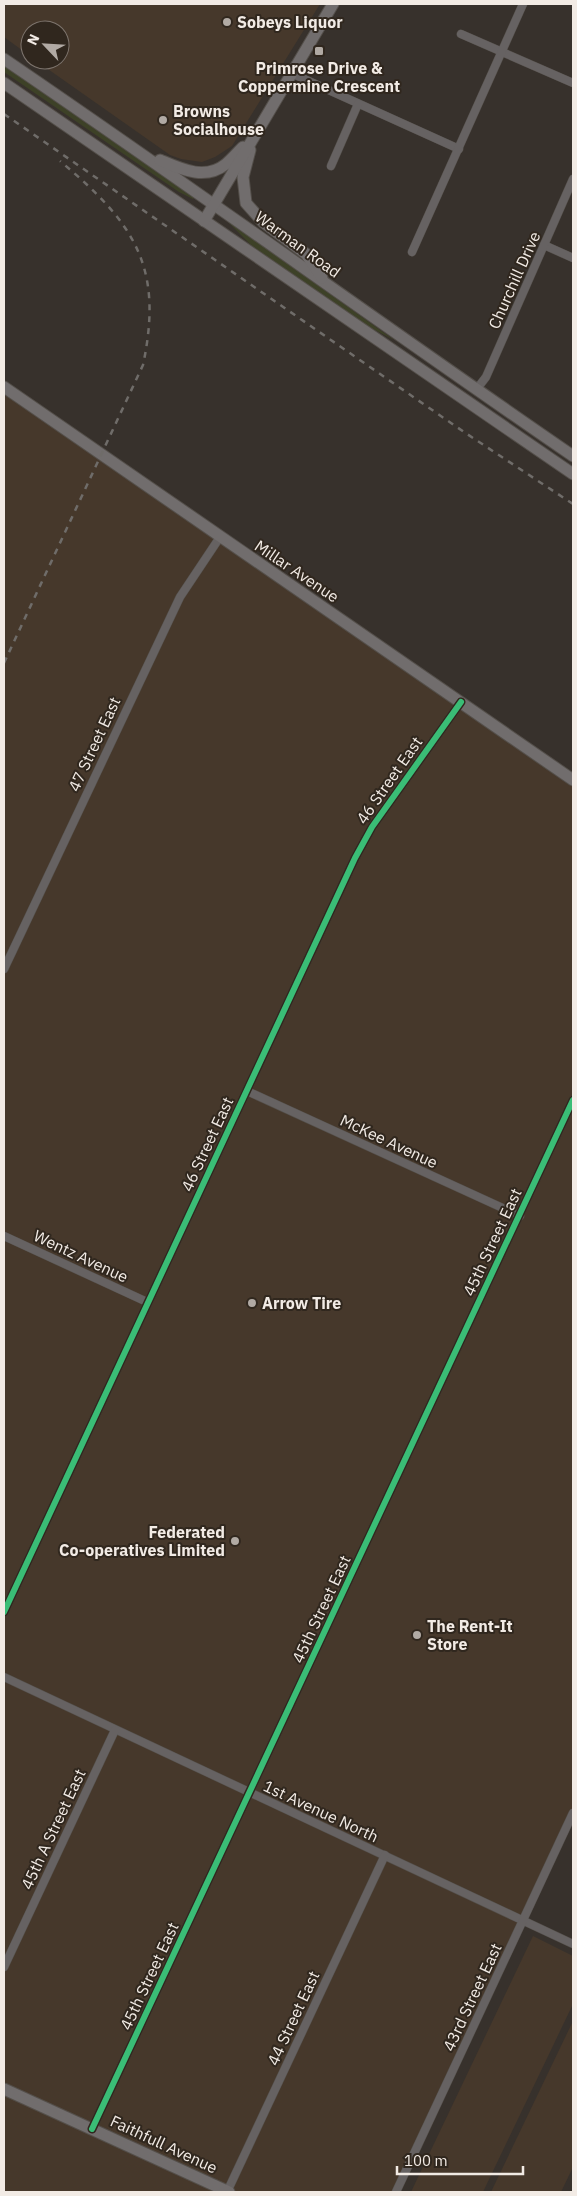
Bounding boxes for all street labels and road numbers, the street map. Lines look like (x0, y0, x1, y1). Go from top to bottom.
street label: Warman Road (251, 206, 345, 282)
street label: Churchill Drive (484, 228, 544, 332)
street label: Millar Avenue (251, 536, 343, 607)
street label: 47 Street East (63, 694, 125, 794)
street label: 46 Street East (352, 733, 426, 827)
street label: 46 Street East (176, 1094, 238, 1194)
street label: McKee Avenue (337, 1110, 441, 1172)
street label: 45th Street East (458, 1185, 526, 1299)
street label: Wentz Avenue (30, 1225, 132, 1287)
street label: 45th Street East (287, 1552, 355, 1666)
street label: 45th A Street East (16, 1766, 90, 1892)
street label: 1st Avenue North (260, 1776, 382, 1846)
street label: 45th Street East (115, 1919, 183, 2033)
street label: 43rd Street East (438, 1940, 506, 2054)
street label: 44 Street East (262, 1968, 324, 2068)
street label: Faithfull Avenue (107, 2110, 221, 2178)

